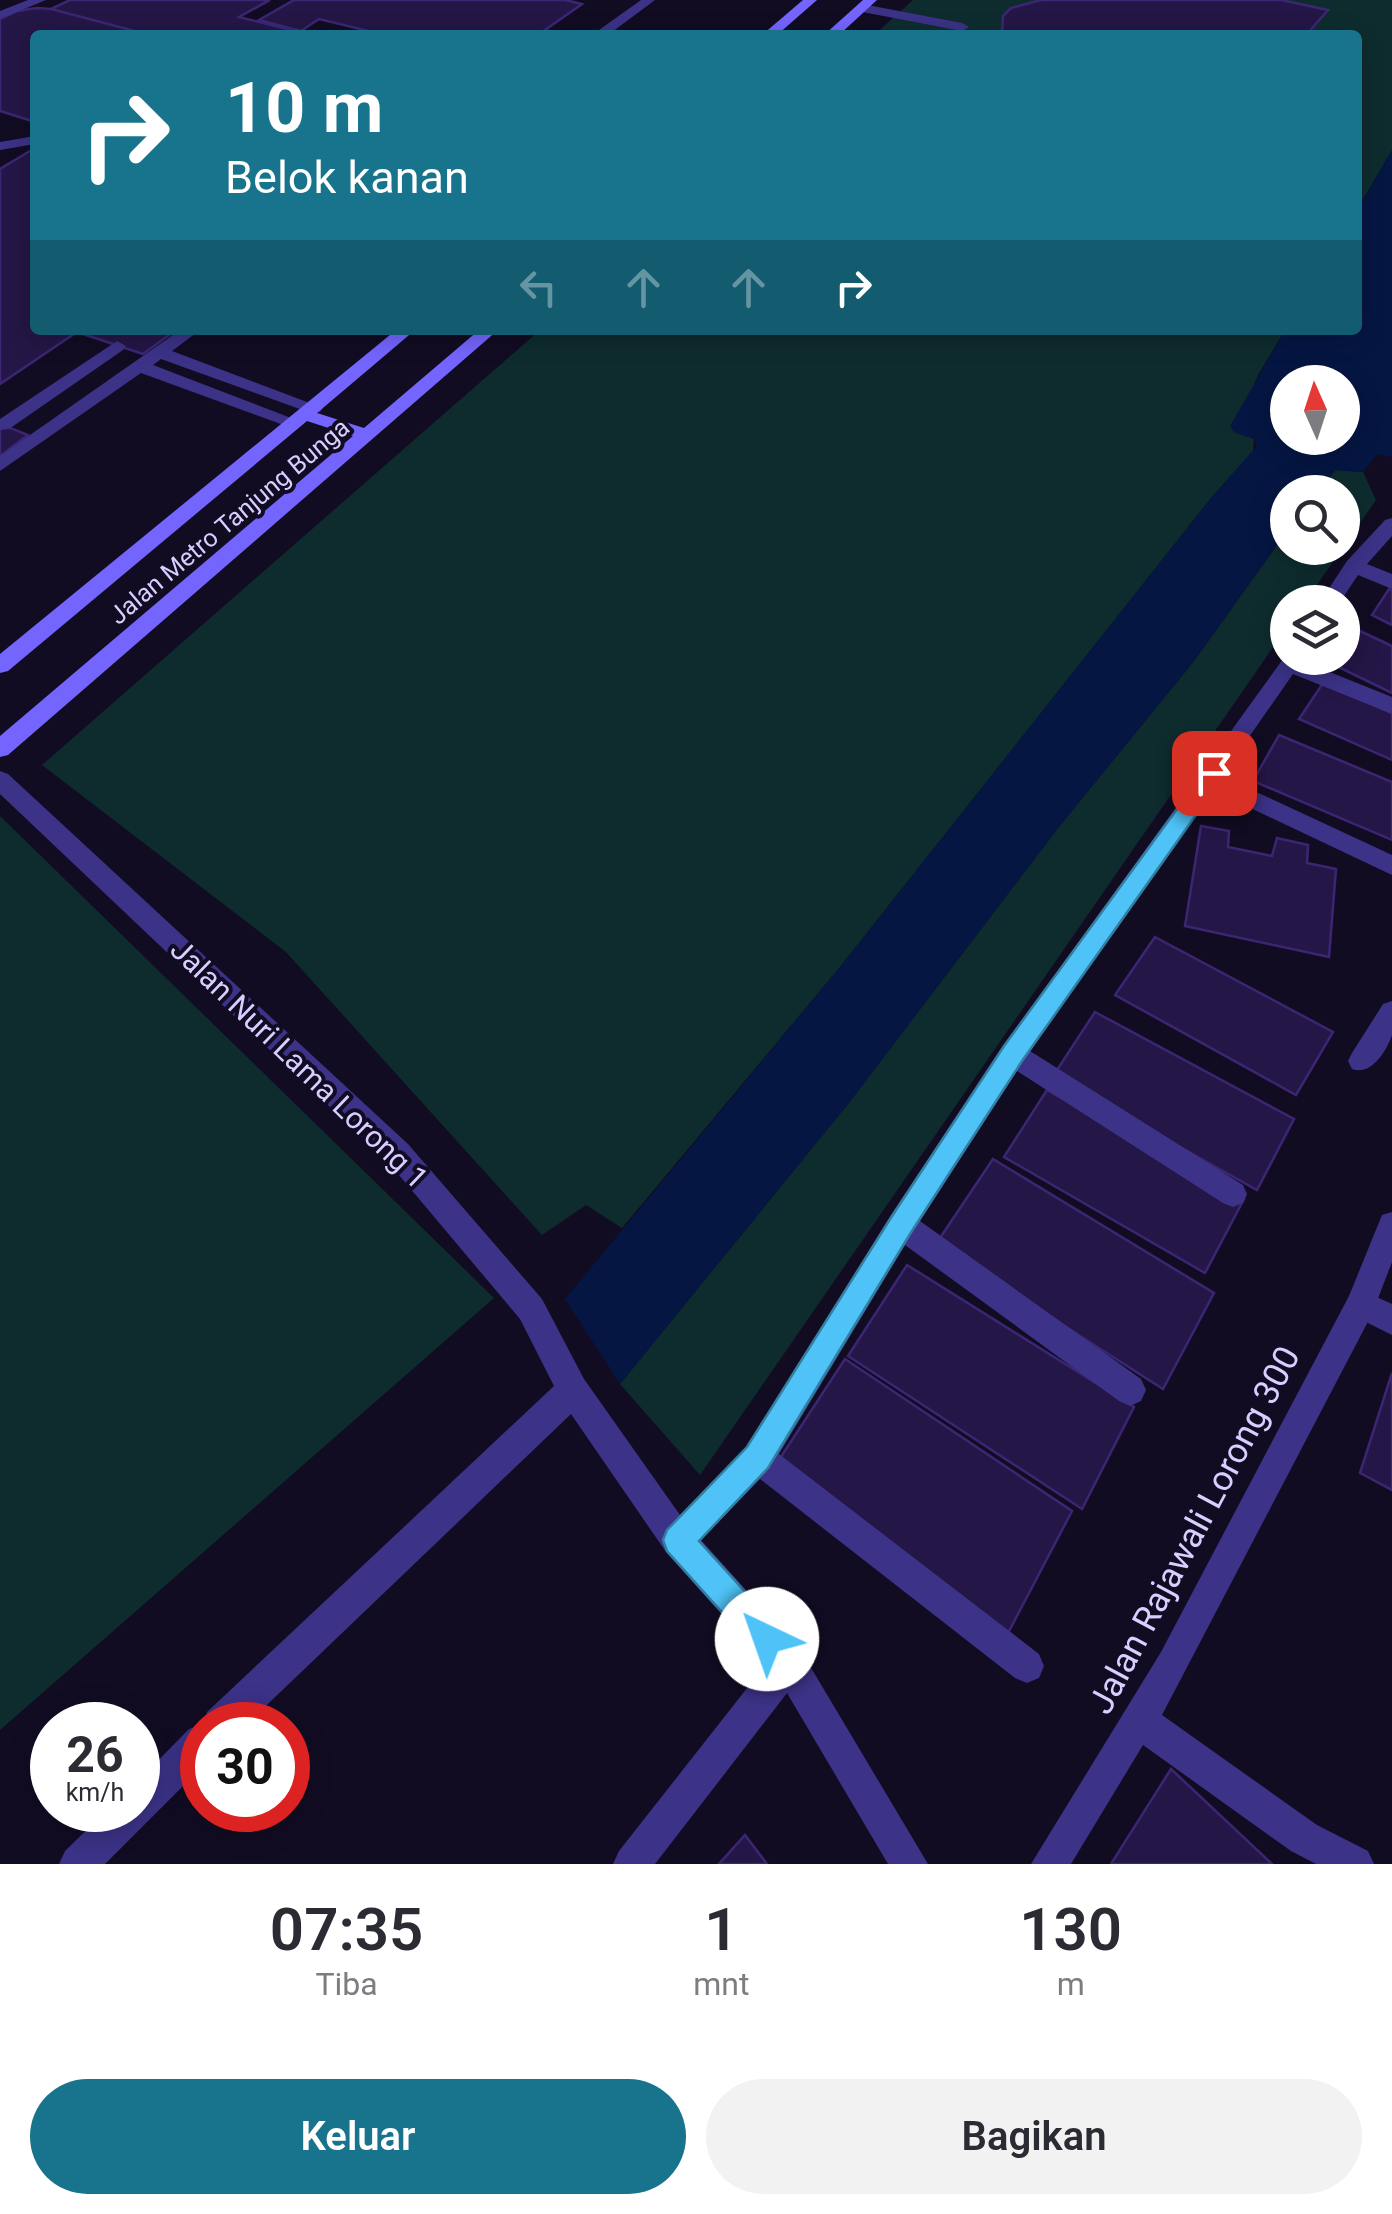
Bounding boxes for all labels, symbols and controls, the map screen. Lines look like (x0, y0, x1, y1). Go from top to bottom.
text: 10 m (225, 67, 383, 149)
icon: right (60, 70, 190, 200)
text: Belok kanan (225, 151, 469, 204)
icon: left (511, 260, 566, 315)
icon: ahead (616, 260, 671, 315)
icon: ahead (721, 260, 776, 315)
icon: right (826, 260, 881, 315)
north arrow (1270, 365, 1360, 455)
map controls (1270, 365, 1360, 675)
street label: Jalan Metro Tanjung Bunga (104, 413, 355, 630)
button: search (1270, 475, 1360, 565)
button: layers (1270, 585, 1360, 675)
pin (1172, 731, 1257, 816)
icon: arrive (1187, 746, 1242, 801)
street label: Jalan Nuri Lama Lorong 1 (164, 932, 435, 1196)
street label: Jalan Rajawali Lorong 300 (1080, 1340, 1309, 1721)
position arrow (715, 1587, 819, 1691)
speed limit sign: 30 (180, 1702, 310, 1832)
text: 26 (66, 1726, 124, 1784)
text: km/h (66, 1778, 124, 1807)
text: 07:35 (270, 1894, 423, 1965)
text: 1 (704, 1894, 738, 1965)
text: 130 (1019, 1894, 1122, 1965)
text: Tiba (315, 1965, 378, 2003)
text: mnt (693, 1965, 749, 2003)
text: m (1057, 1965, 1085, 2003)
button: Keluar (30, 2079, 686, 2194)
button: Bagikan (706, 2079, 1362, 2194)

